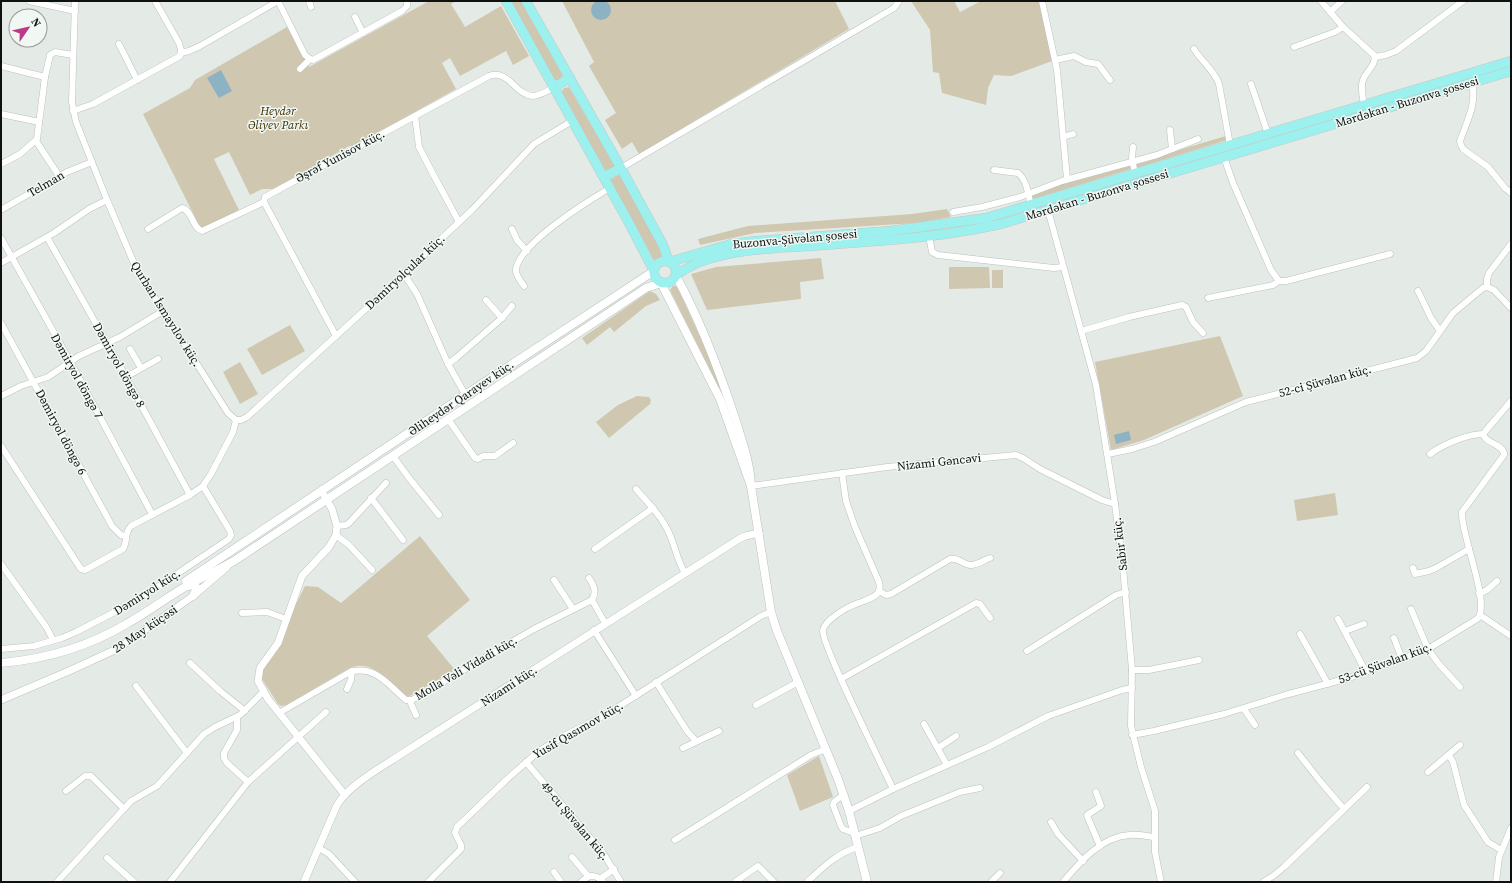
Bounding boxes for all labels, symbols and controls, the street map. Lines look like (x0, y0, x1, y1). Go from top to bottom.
north arrow (8, 8, 48, 48)
text: N (27, 15, 44, 30)
street label: Mərdəkan - Buzonva şossesi (1333, 72, 1481, 131)
park label: Heydər Əliyev Parkı (248, 103, 308, 133)
street label: Əşrəf Yunisov küç. (293, 126, 387, 186)
street label: Mərdəkan - Buzonva şossesi (1023, 165, 1171, 224)
street label: Telman (25, 167, 67, 201)
street label: Buzonva-Şüvəlan şosesi (732, 226, 858, 252)
street label: Dəmiryolçular küç. (362, 231, 448, 313)
street label: Qurban İsmayılov küç. (127, 258, 205, 370)
street label: Dəmiryol döngə 8 (89, 320, 149, 410)
street label: Dəmiryol döngə 7 (47, 331, 107, 421)
street label: Əliheydər Qarayev küç. (405, 357, 517, 439)
street label: 52-ci Şüvəlan küç. (1277, 361, 1373, 401)
street label: Dəmiryol döngə 6 (32, 386, 90, 478)
street label: Nizami Gəncəvi (896, 450, 982, 474)
street label: Sabir küç. (1109, 516, 1131, 572)
street label: Dəmiryol küç. (111, 565, 183, 619)
street label: 28 May küçəsi (110, 601, 181, 656)
street label: Molla Vəli Vidadi küç. (412, 632, 520, 704)
street label: 53-cü Şüvəlan küç. (1336, 639, 1434, 687)
street label: Nizami küç. (478, 662, 540, 710)
street label: Yusif Qasımov küç. (530, 698, 626, 762)
street label: 49-cu Şüvəlan küç. (537, 778, 613, 864)

